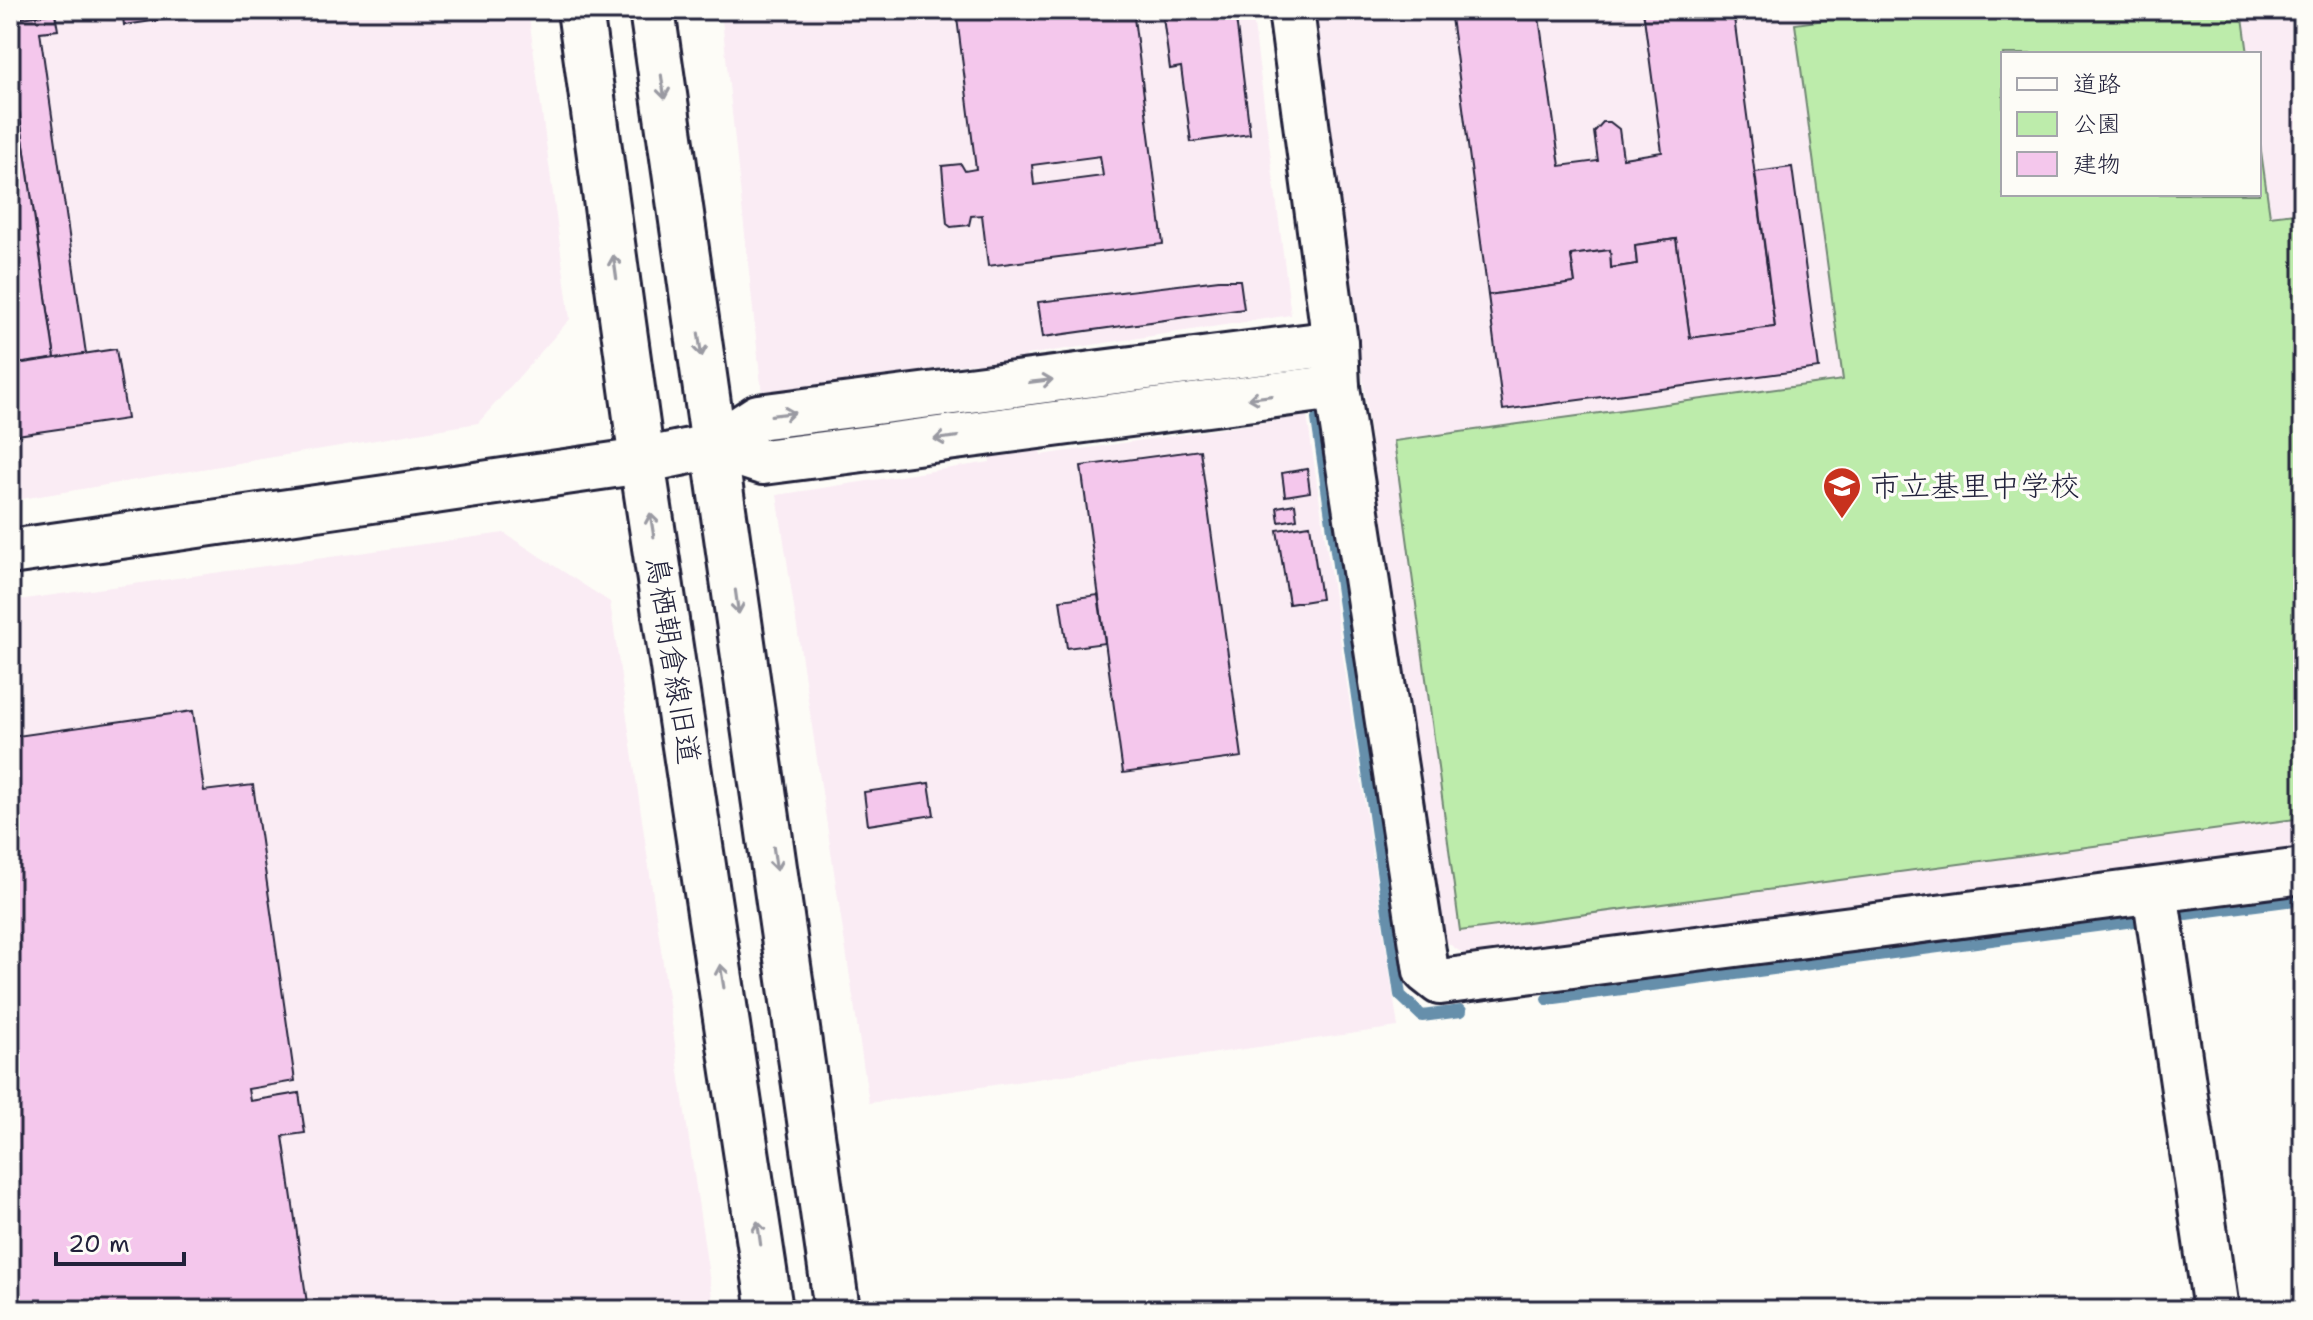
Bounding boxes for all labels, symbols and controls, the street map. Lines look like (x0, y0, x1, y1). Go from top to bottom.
legend (2001, 52, 2261, 196)
text: 道路 (2073, 68, 2121, 100)
one-way arrow (656, 74, 671, 99)
text: 公園 (2073, 108, 2121, 140)
text: 建物 (2073, 148, 2121, 180)
one-way arrow (607, 255, 622, 281)
one-way arrow (693, 332, 708, 357)
one-way arrow (1028, 373, 1053, 388)
one-way arrow (1248, 390, 1273, 405)
one-way arrow (770, 406, 795, 421)
one-way arrow (934, 431, 960, 446)
school or university icon: 市立基里中学校 (1821, 465, 1863, 520)
place label: 市立基里中学校 (1870, 465, 2080, 506)
one-way arrow (644, 513, 659, 538)
street label: 鳥栖朝倉線旧道 (637, 553, 710, 767)
one-way arrow (730, 589, 745, 614)
one-way arrow (768, 846, 783, 871)
one-way arrow (713, 963, 728, 989)
scale bar (56, 1216, 184, 1266)
one-way arrow (752, 1220, 767, 1247)
text: 20 m (68, 1228, 130, 1260)

